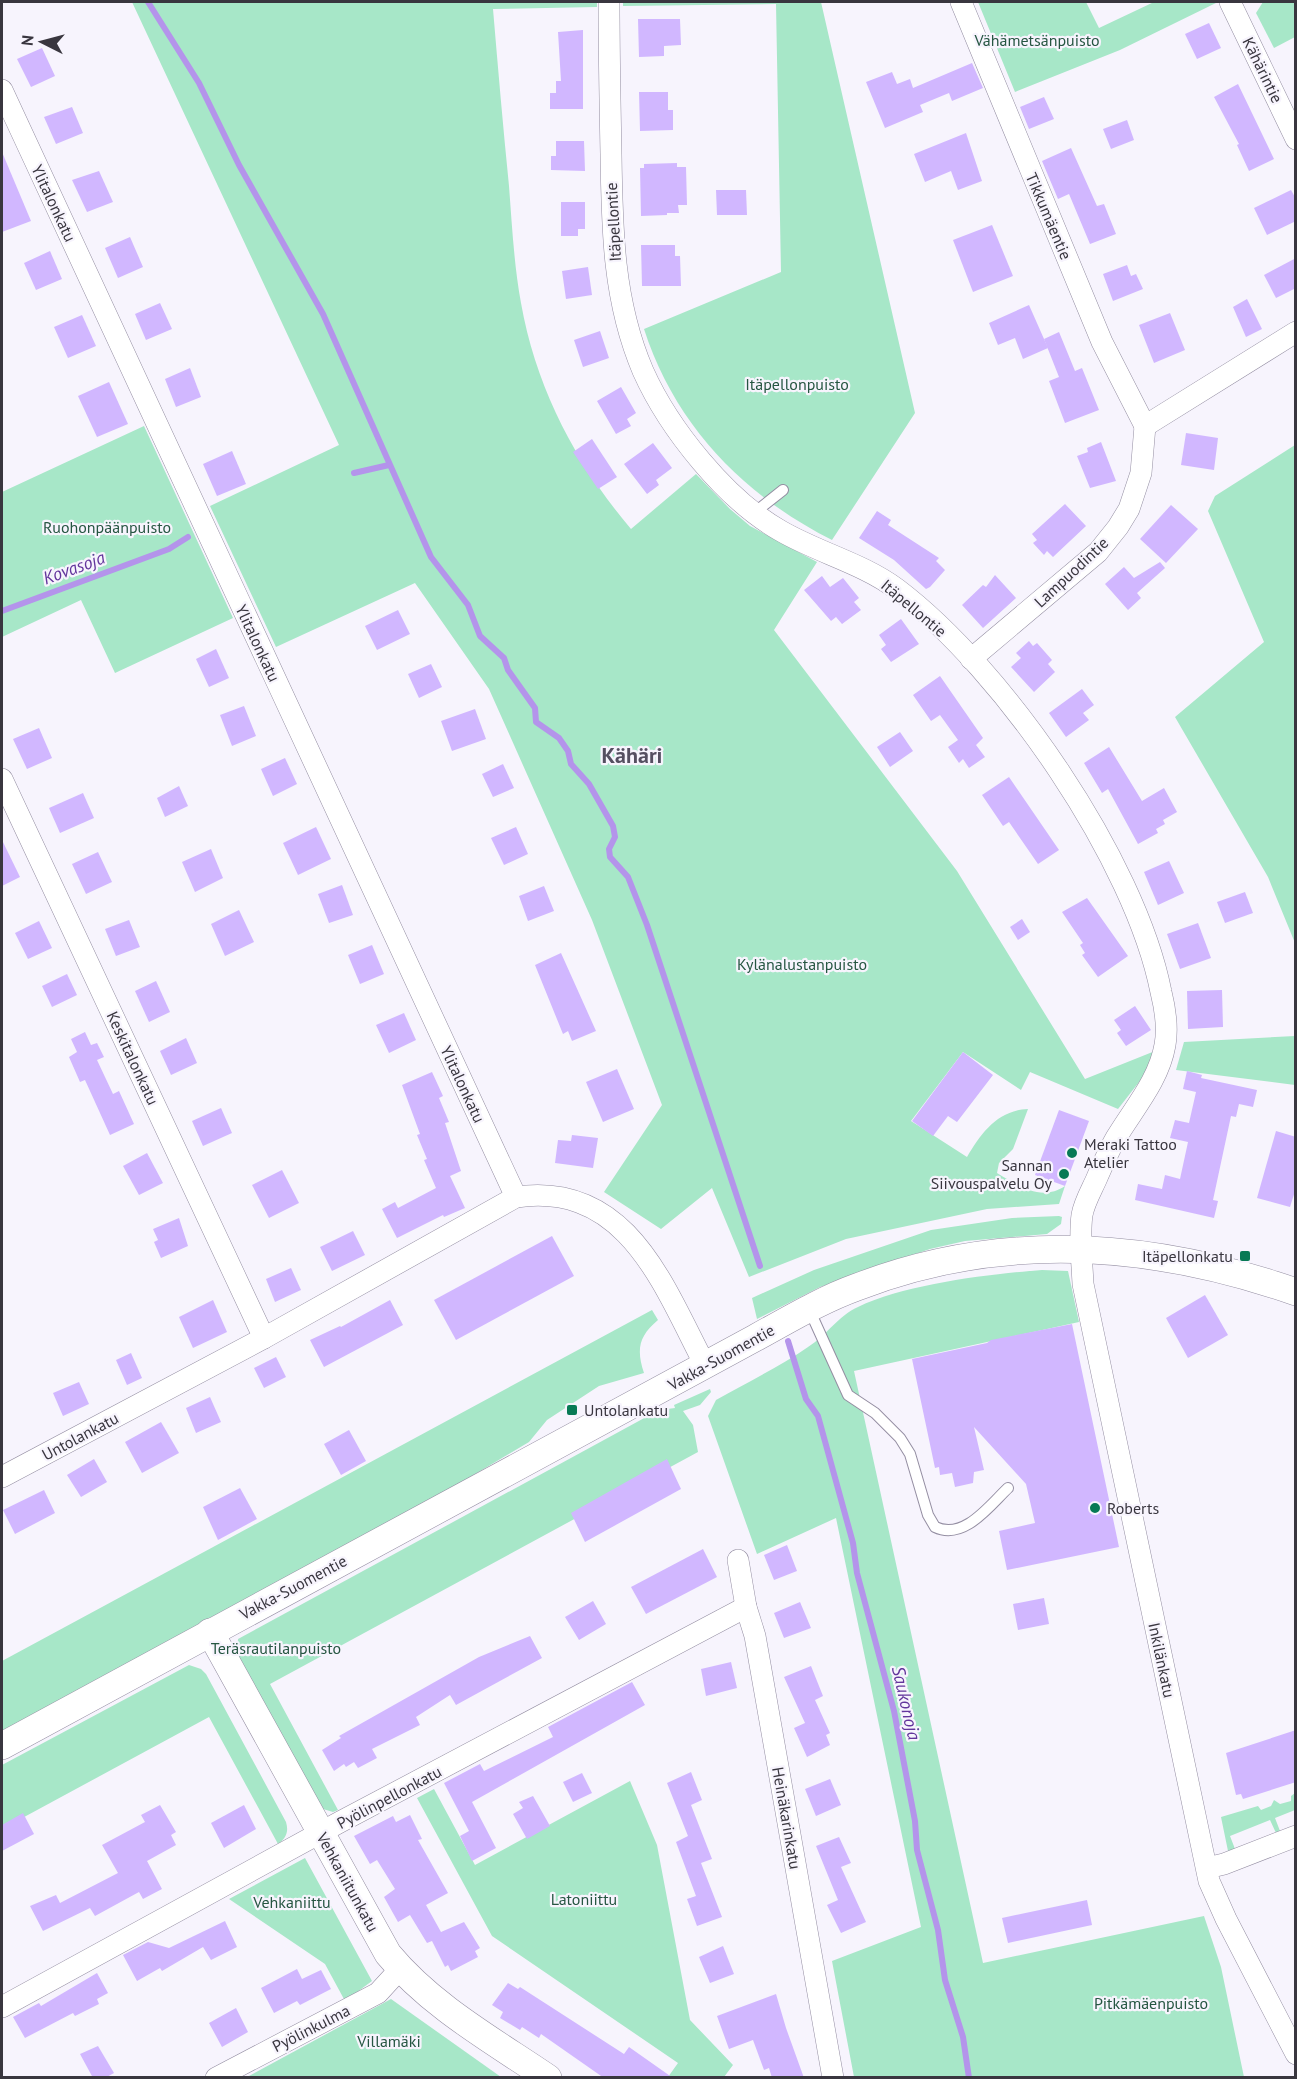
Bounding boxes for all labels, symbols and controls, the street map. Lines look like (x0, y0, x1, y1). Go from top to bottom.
north arrow (12, 12, 72, 72)
park label: Vähämetsänpuisto (973, 30, 1100, 50)
text: N (17, 34, 38, 47)
street label: Kähärintie (1239, 34, 1287, 106)
street label: Ylitalonkatu (27, 161, 81, 245)
street label: Tikkumäentie (1022, 169, 1076, 263)
street label: Itäpellontie (601, 182, 625, 262)
park label: Itäpellonpuisto (745, 374, 849, 394)
park label: Ruohonpäänpuisto (43, 517, 171, 537)
street label: Lampuodintie (1030, 533, 1112, 611)
water label: Kovasoja (40, 546, 108, 589)
street label: Itäpellontie (877, 575, 951, 641)
street label: Ylitalonkatu (231, 601, 285, 685)
district label: Kähäri (601, 741, 663, 769)
park label: Kylänalustanpuisto (737, 954, 867, 974)
street label: Keskitalonkatu (103, 1008, 163, 1108)
street label: Ylitalonkatu (436, 1042, 490, 1126)
place label: Meraki Tattoo Atelier (1084, 1134, 1177, 1172)
marker: Meraki Tattoo Atelier (1065, 1146, 1079, 1160)
place label: Sannan Siivouspalvelu Oy (931, 1155, 1053, 1193)
marker: Sannan Siivouspalvelu Oy (1057, 1167, 1071, 1181)
place label: Itäpellonkatu (1142, 1246, 1233, 1266)
marker: Itäpellonkatu (1238, 1249, 1252, 1263)
street label: Vakka-Suomentie (663, 1319, 778, 1395)
place label: Untolankatu (584, 1400, 668, 1420)
marker: Untolankatu (565, 1403, 579, 1417)
street label: Untolankatu (38, 1407, 122, 1465)
place label: Roberts (1107, 1498, 1159, 1518)
marker: Roberts (1088, 1501, 1102, 1515)
street label: Vakka-Suomentie (235, 1550, 350, 1624)
street label: Inkilänkatu (1144, 1621, 1180, 1699)
park label: Teräsrautilanpuisto (211, 1638, 341, 1658)
water label: Saukonoja (887, 1664, 926, 1742)
street label: Pyölinpellonkatu (333, 1761, 445, 1833)
street label: Heinäkarinkatu (768, 1765, 806, 1871)
street label: Vehkaniitunkatu (312, 1828, 384, 1935)
park label: Latoniittu (551, 1889, 617, 1909)
park label: Vehkaniittu (252, 1892, 331, 1912)
park label: Pitkämäenpuisto (1094, 1993, 1208, 2013)
street label: Pyölinkulma (269, 2000, 353, 2056)
park label: Villamäki (356, 2031, 421, 2051)

